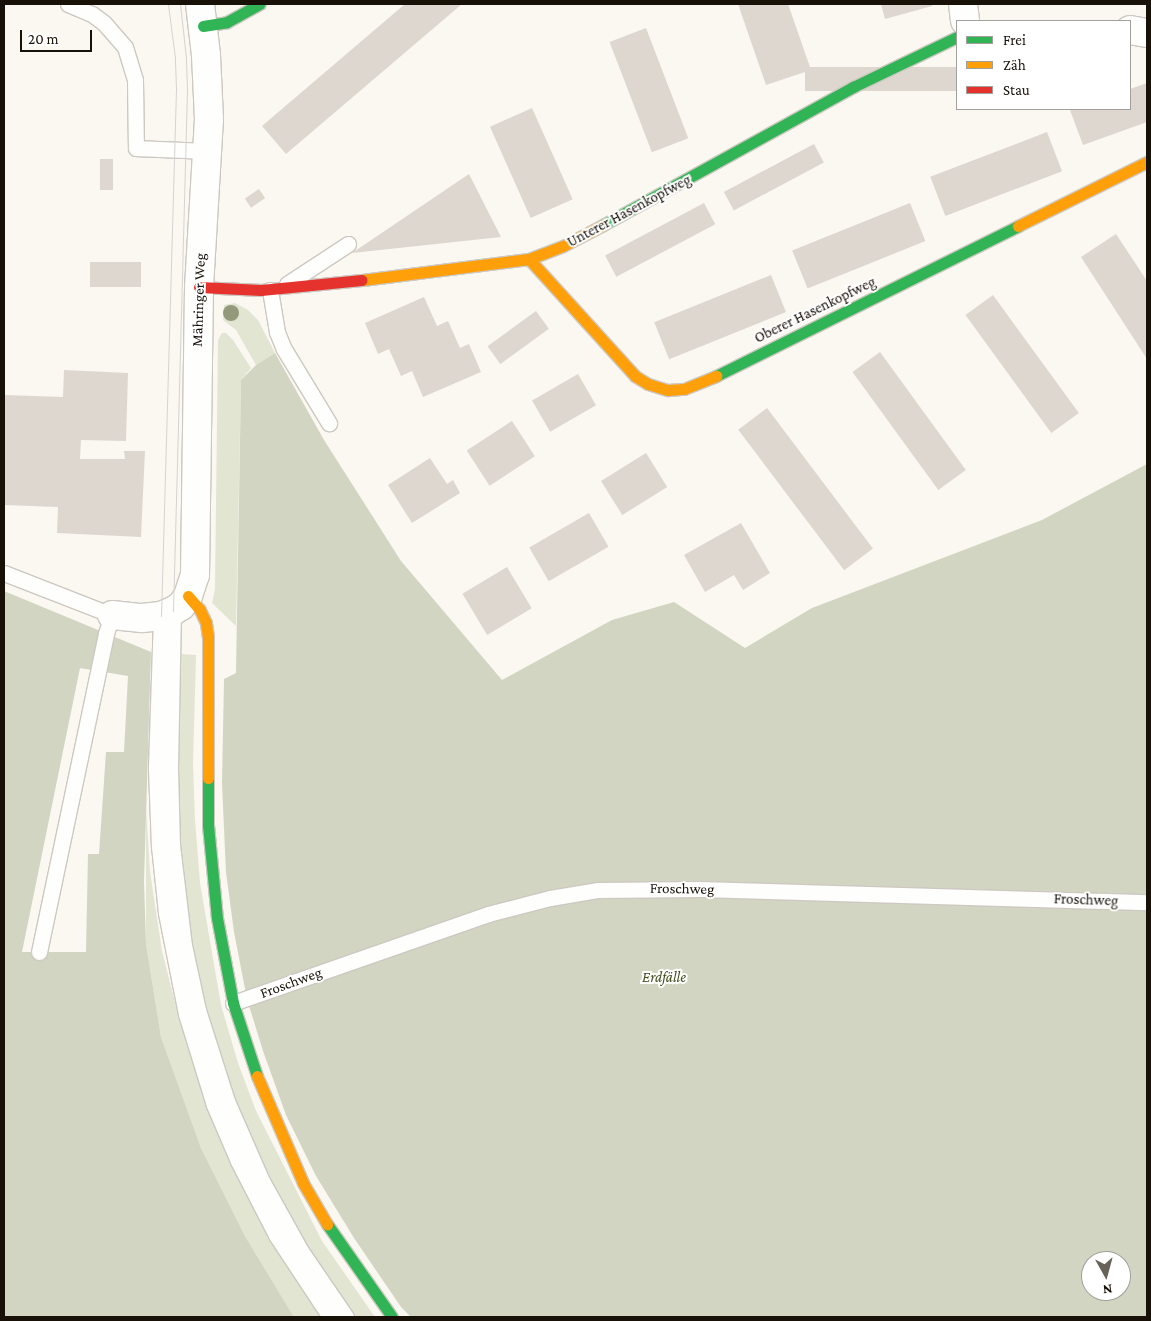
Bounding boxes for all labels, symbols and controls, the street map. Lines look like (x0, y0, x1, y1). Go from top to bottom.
scale bar (22, 20, 95, 52)
legend (956, 20, 1131, 110)
text: 20 m (28, 31, 59, 47)
text: Frei (1003, 32, 1026, 48)
text: Zäh (1003, 57, 1026, 73)
text: Stau (1003, 82, 1030, 98)
street label: Unterer Hasenkopfweg (564, 171, 694, 251)
street label: Mähringer Weg (188, 253, 210, 347)
street label: Oberer Hasenkopfweg (751, 273, 879, 347)
street label: Froschweg (650, 879, 714, 899)
street label: Froschweg (1053, 890, 1119, 910)
street label: Froschweg (258, 964, 324, 1002)
park label: Erdfälle (642, 969, 686, 987)
north arrow (1081, 1251, 1131, 1301)
text: N (1102, 1281, 1113, 1298)

